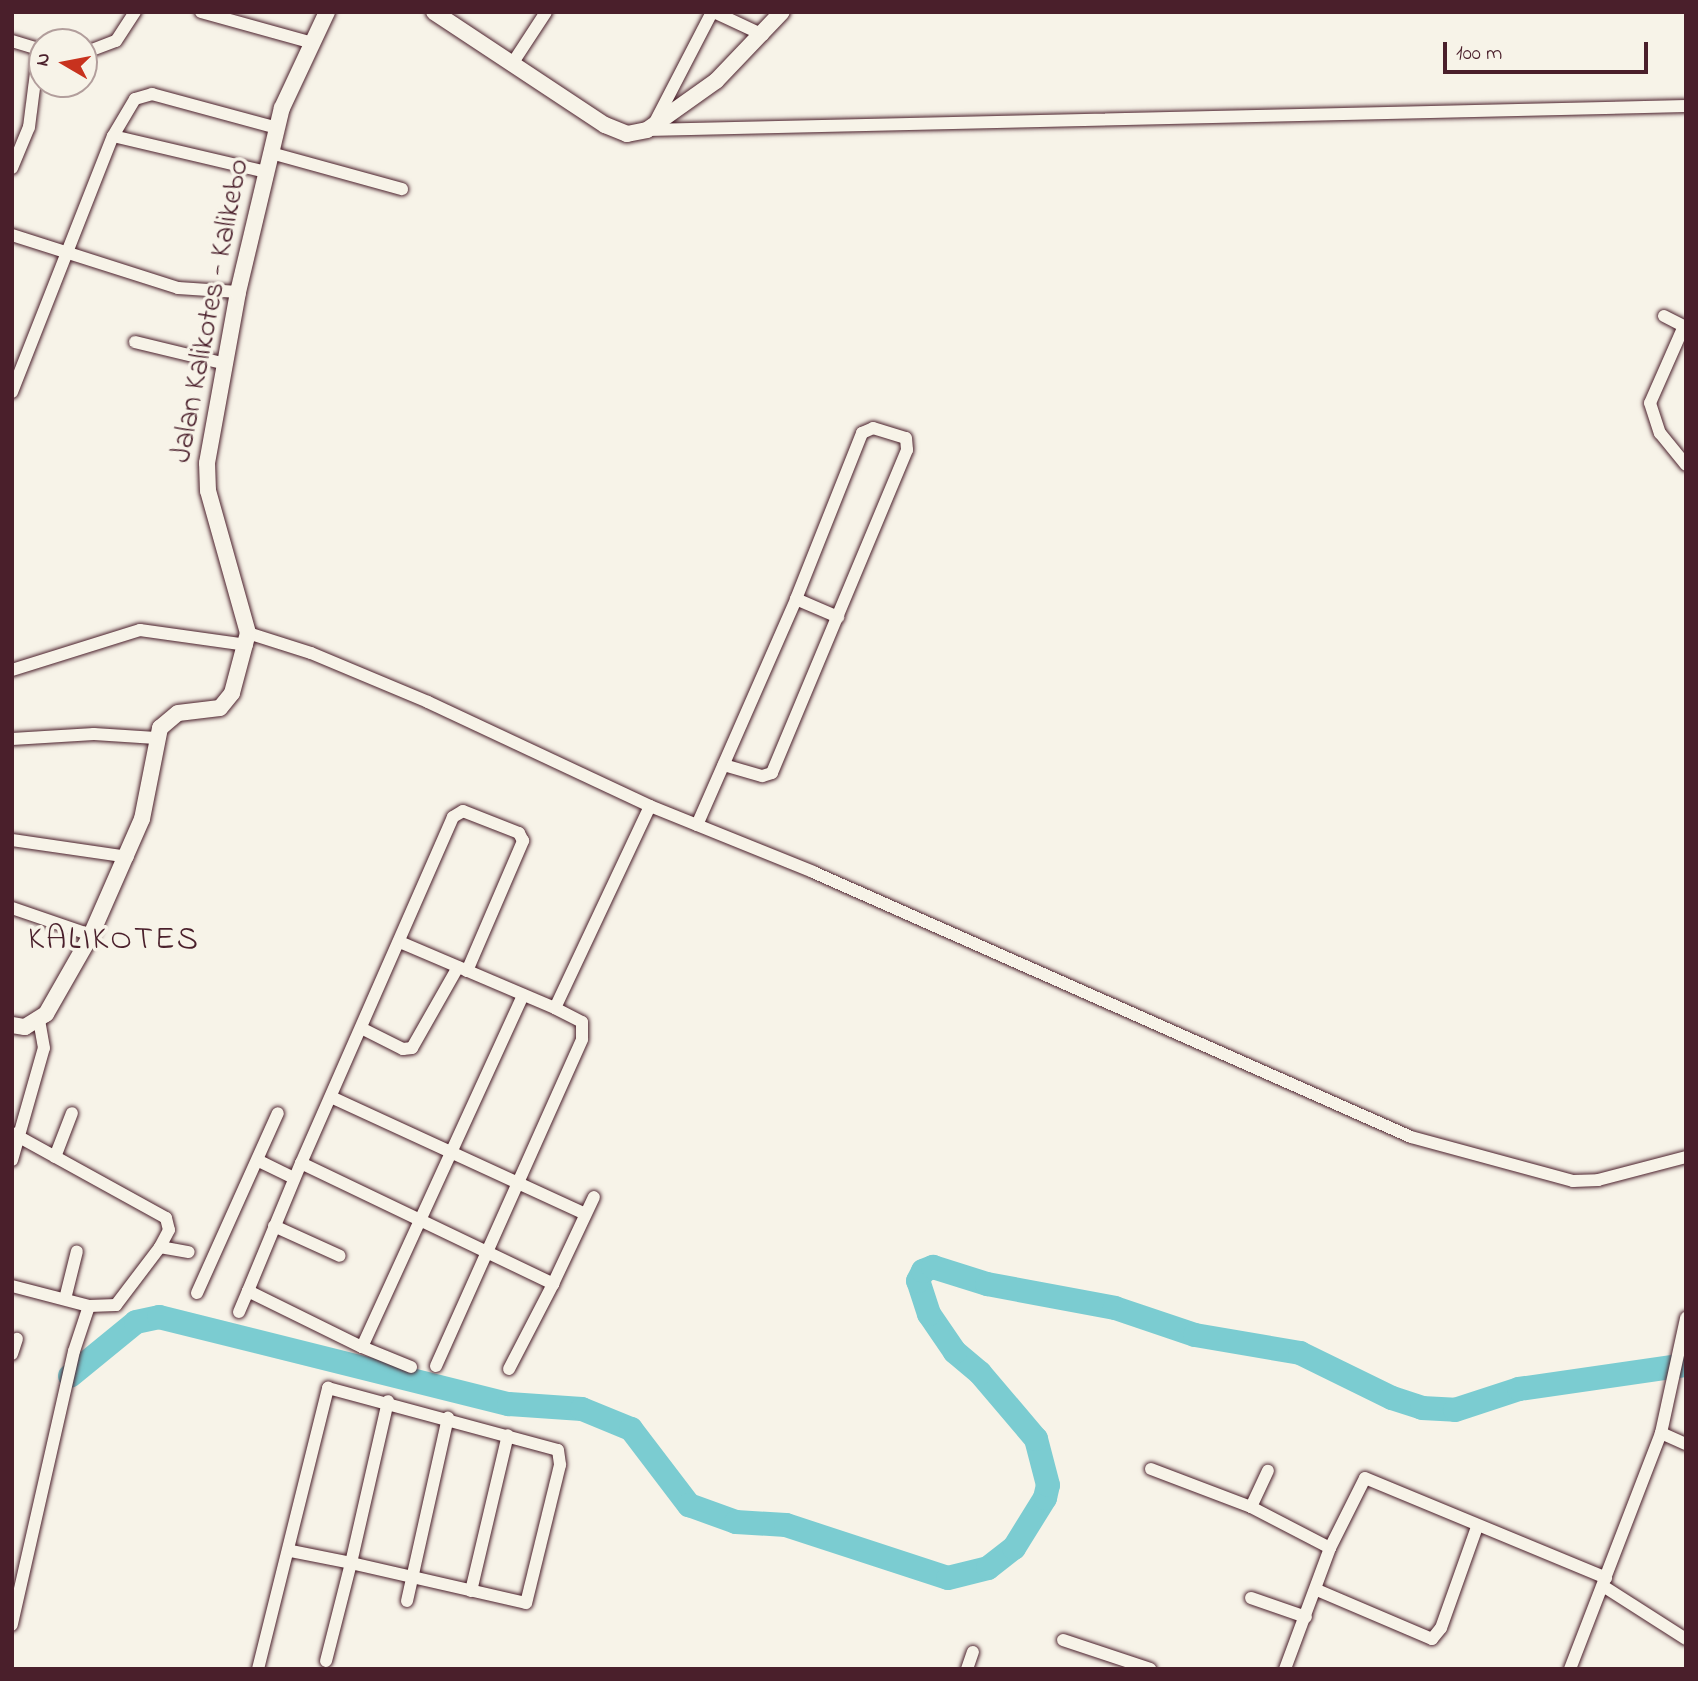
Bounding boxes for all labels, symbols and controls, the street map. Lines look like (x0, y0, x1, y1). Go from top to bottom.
north arrow (28, 28, 98, 98)
scale bar (1446, 28, 1651, 72)
text: 100 m (1456, 39, 1502, 69)
text: N (29, 51, 58, 68)
street label: Jalan Kalikotes - Kalikebo (164, 156, 258, 466)
district label: KALIKOTES (29, 921, 199, 961)

